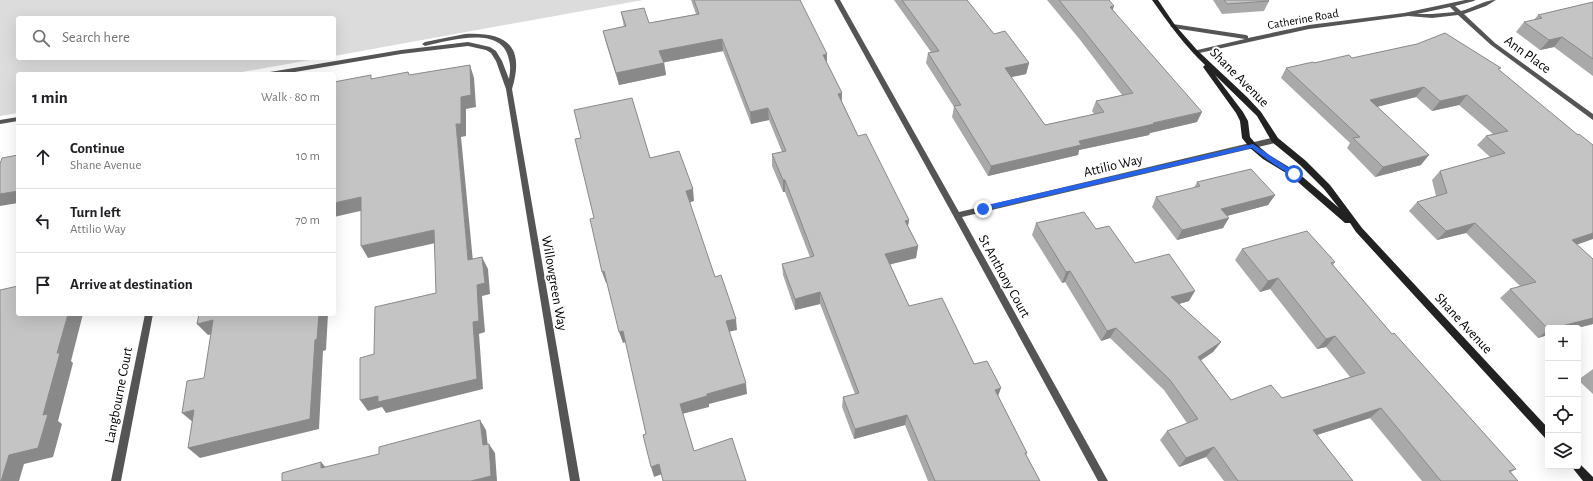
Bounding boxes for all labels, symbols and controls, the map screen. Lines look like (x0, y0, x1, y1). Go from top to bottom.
street label: Catherine Road (1267, 7, 1339, 31)
search box (16, 16, 336, 60)
icon: search (30, 27, 52, 49)
text: Search here (62, 30, 130, 45)
street label: Ann Place (1502, 33, 1553, 76)
street label: Shane Avenue (1207, 46, 1271, 110)
text: 1 min (32, 89, 68, 106)
text: Walk · 80 m (261, 91, 320, 104)
text: Continue (70, 141, 125, 156)
icon: ahead (32, 146, 54, 168)
text: 10 m (296, 150, 320, 163)
street label: Attilio Way (1082, 152, 1144, 180)
text: Shane Avenue (70, 159, 141, 172)
route start (1285, 165, 1303, 183)
route end (974, 200, 992, 218)
text: Turn left (70, 205, 121, 220)
icon: left (32, 210, 54, 232)
text: 70 m (295, 214, 320, 227)
text: Attilio Way (70, 223, 126, 236)
street label: St Anthony Court (976, 233, 1033, 321)
street label: Willowgreen Way (539, 234, 569, 332)
icon: arrive (32, 274, 54, 296)
text: Arrive at destination (70, 277, 193, 292)
street label: Shane Avenue (1432, 291, 1495, 357)
map controls (1545, 325, 1581, 469)
button: + (1545, 325, 1581, 361)
street label: Langbourne Court (103, 345, 135, 444)
button: − (1545, 361, 1581, 397)
button: locate (1545, 397, 1581, 433)
button: layers (1545, 433, 1581, 469)

